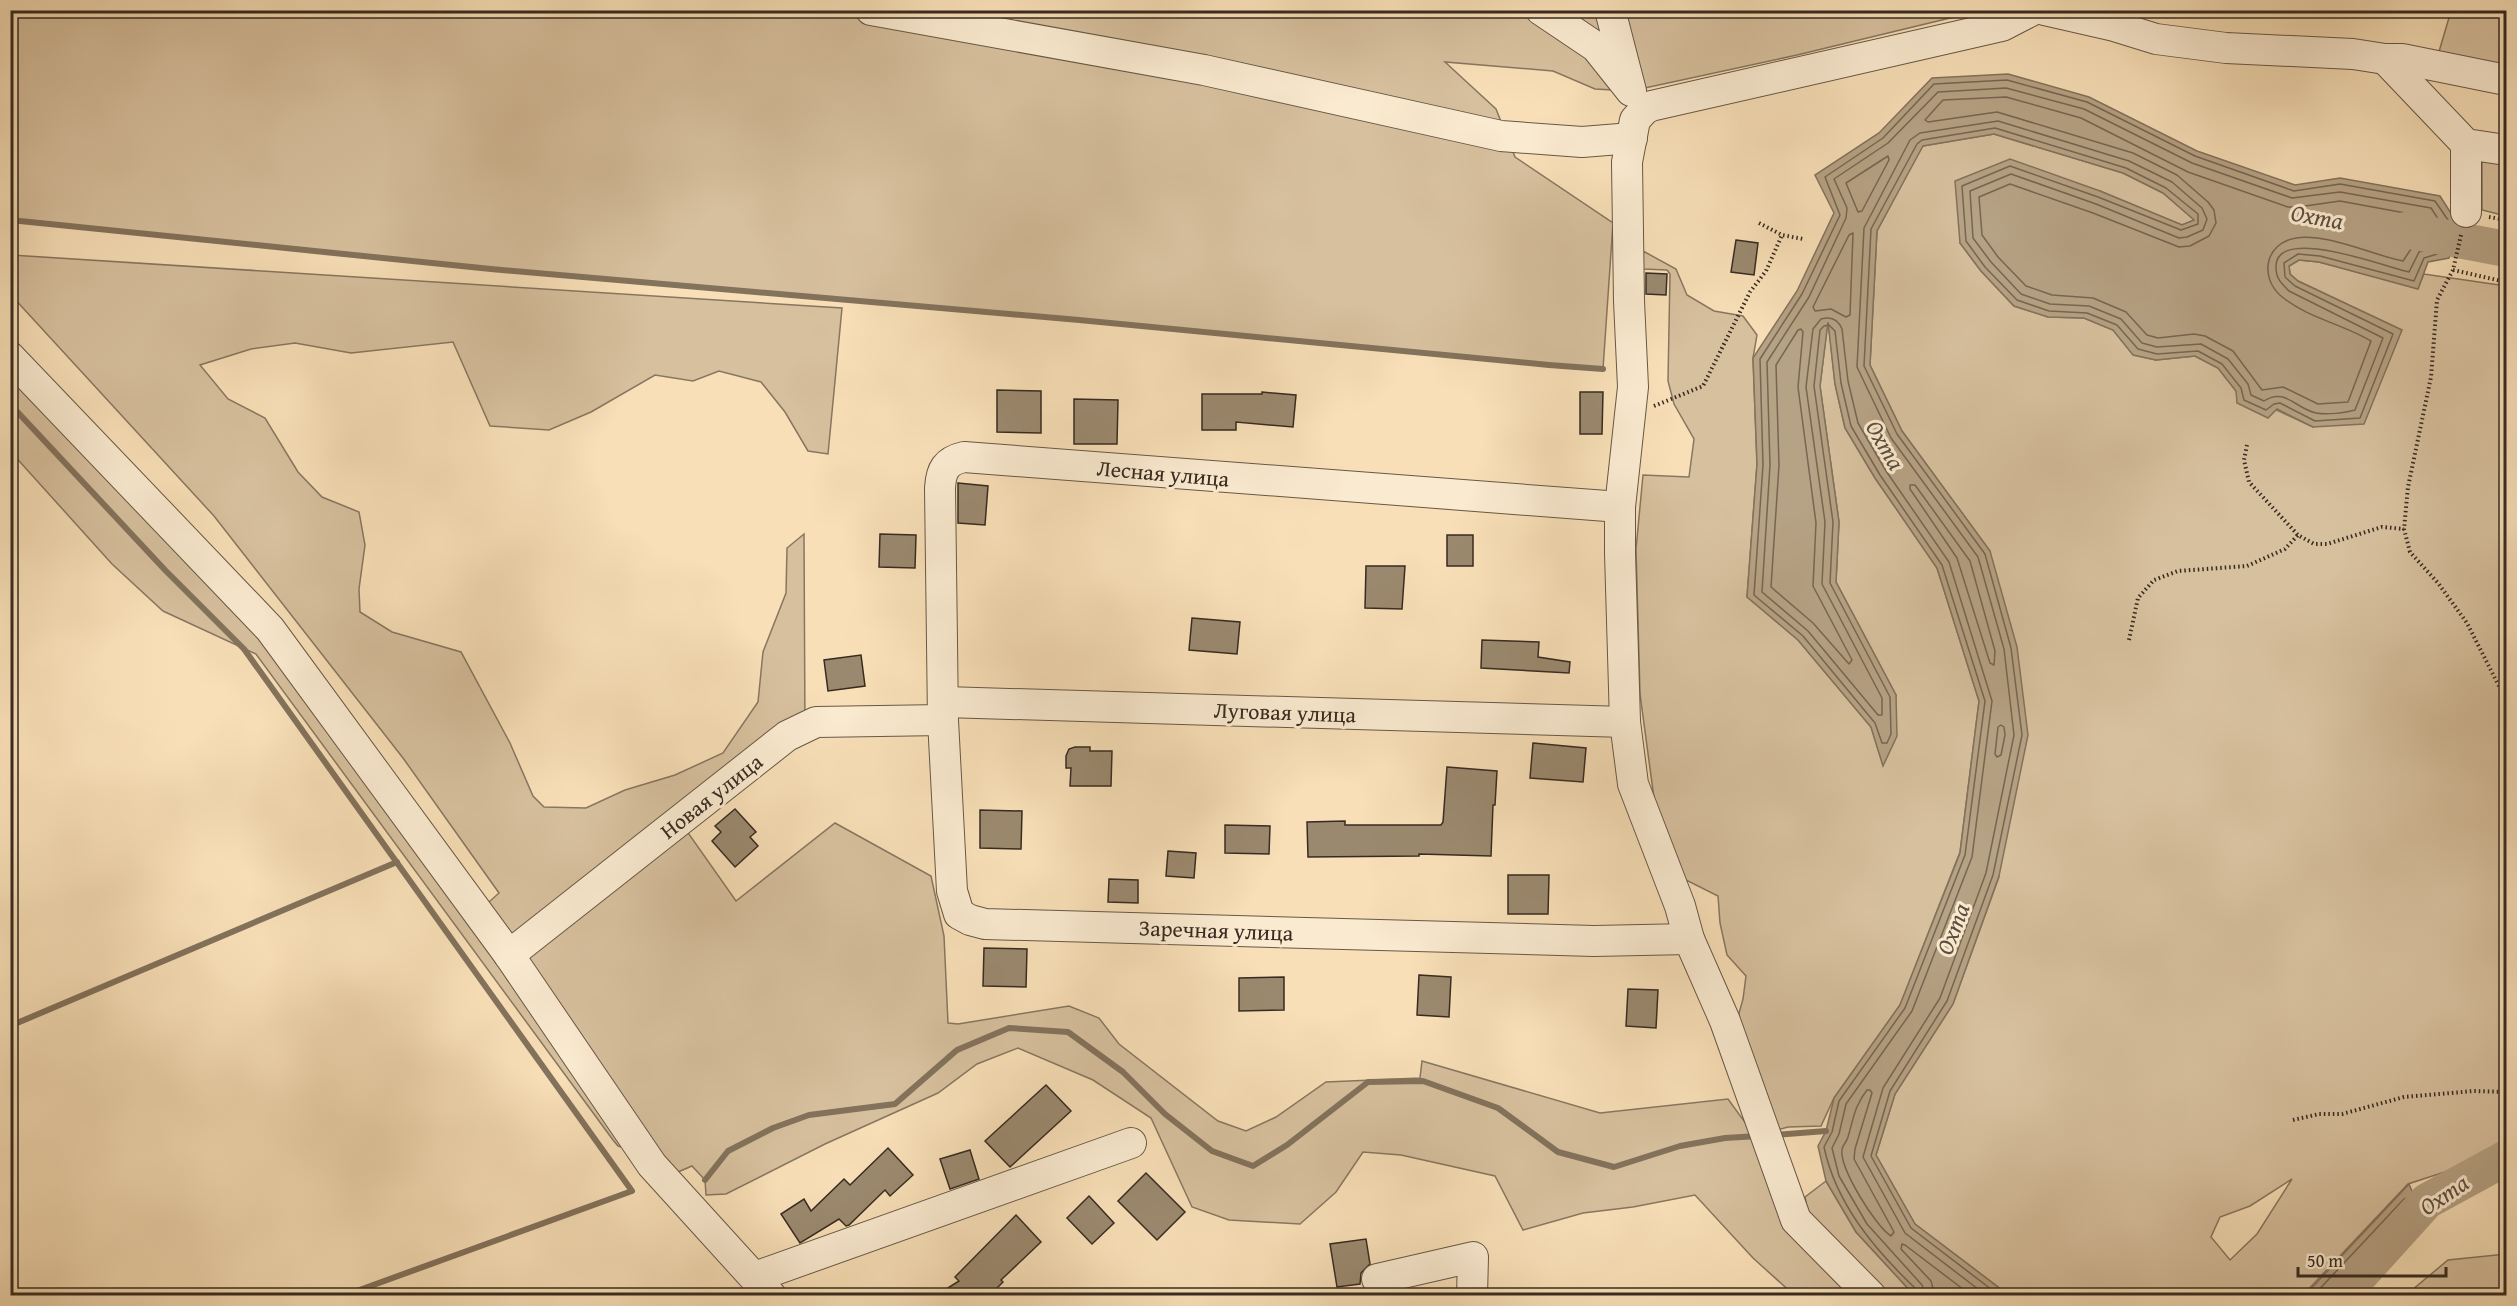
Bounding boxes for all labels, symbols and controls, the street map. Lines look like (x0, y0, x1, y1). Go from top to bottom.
water label: Охта (2288, 195, 2346, 238)
water label: Охта (1857, 413, 1914, 476)
street label: Лесная улица (1096, 451, 1231, 495)
street label: Луговая улица (1213, 694, 1357, 730)
street label: Новая улица (653, 745, 769, 846)
water label: Охта (1927, 898, 1978, 960)
street label: Заречная улица (1138, 911, 1294, 949)
water label: Охта (2412, 1165, 2475, 1224)
scale bar (2298, 1240, 2446, 1278)
text: 50 m (2307, 1247, 2343, 1274)

